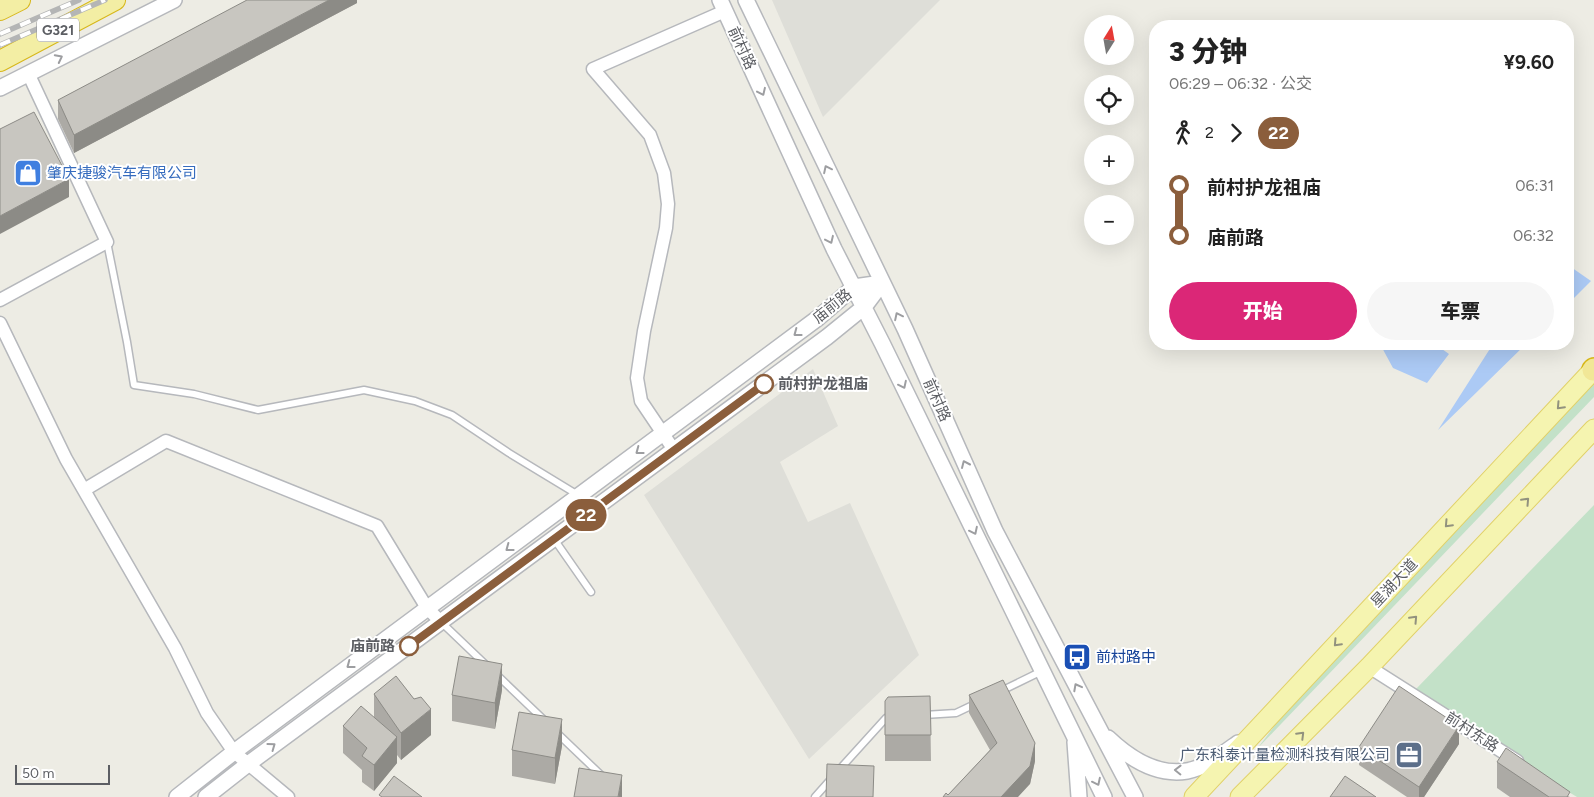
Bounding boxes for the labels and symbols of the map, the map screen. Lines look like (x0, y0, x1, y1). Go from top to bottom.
north arrow (1084, 15, 1134, 65)
road number: G321 (37, 18, 79, 42)
street label: 前村路 (724, 24, 760, 72)
one-way arrow (54, 54, 63, 64)
one-way arrow (756, 87, 767, 96)
shop icon: 肇庆捷骏汽车有限公司 (13, 158, 43, 188)
place label: 肇庆捷骏汽车有限公司 (47, 164, 197, 182)
one-way arrow (823, 166, 833, 175)
one-way arrow (824, 235, 834, 244)
street label: 庙前路 (809, 285, 855, 327)
one-way arrow (894, 312, 904, 321)
one-way arrow (793, 327, 803, 336)
marker: 前村护龙祖庙 (754, 374, 774, 394)
place label: 前村护龙祖庙 (778, 375, 868, 393)
street label: 前村路 (920, 376, 954, 424)
one-way arrow (897, 380, 907, 389)
one-way arrow (1557, 400, 1566, 409)
one-way arrow (636, 445, 645, 453)
one-way arrow (961, 460, 972, 469)
one-way arrow (1520, 498, 1529, 507)
line badge: 22 (564, 499, 608, 531)
one-way arrow (1445, 519, 1454, 528)
one-way arrow (968, 526, 978, 535)
one-way arrow (505, 541, 514, 551)
street label: 星湖大道 (1367, 555, 1421, 611)
one-way arrow (1408, 616, 1417, 625)
marker: 庙前路 (399, 636, 419, 656)
place label: 庙前路 (350, 637, 395, 655)
one-way arrow (1334, 637, 1343, 646)
bus stop icon: 前村路中 (1062, 642, 1092, 672)
place label: 前村路中 (1096, 648, 1156, 666)
one-way arrow (347, 660, 356, 668)
one-way arrow (1073, 683, 1083, 692)
street label: 前村东路 (1442, 708, 1502, 756)
one-way arrow (1295, 732, 1304, 741)
office icon: 广东科泰计量检测科技有限公司 (1394, 740, 1424, 770)
one-way arrow (266, 743, 276, 752)
place label: 广东科泰计量检测科技有限公司 (1180, 746, 1390, 764)
scale bar (15, 762, 110, 785)
one-way arrow (1174, 765, 1182, 776)
one-way arrow (1091, 777, 1101, 786)

